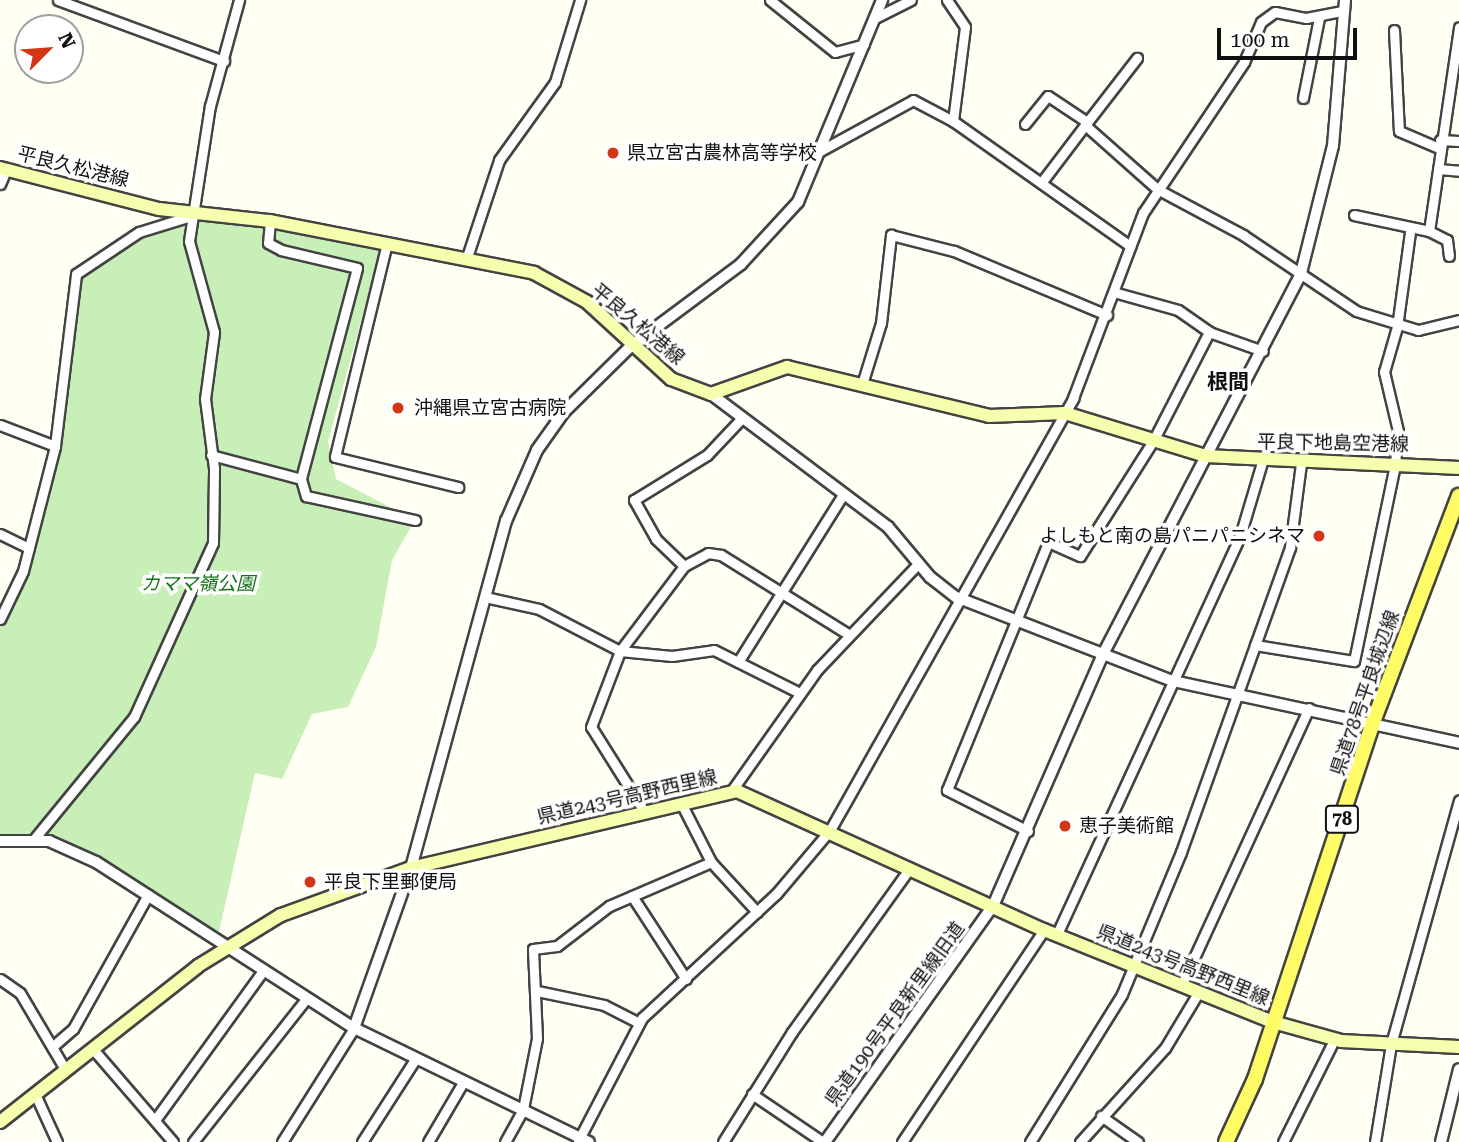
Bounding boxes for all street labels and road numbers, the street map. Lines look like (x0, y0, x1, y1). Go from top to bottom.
street label: 平良久松港線 (15, 142, 131, 192)
street label: 平良久松港線 (587, 279, 689, 369)
street label: 平良下地島空港線 (1257, 430, 1409, 456)
street label: 県道78号平良城辺線 (1326, 607, 1404, 779)
street label: 県道243号高野西里線 (535, 765, 719, 829)
road number: 78 (1324, 804, 1360, 834)
street label: 県道190号平良新里線旧道 (821, 918, 969, 1110)
street label: 県道243号高野西里線 (1093, 920, 1273, 1010)

